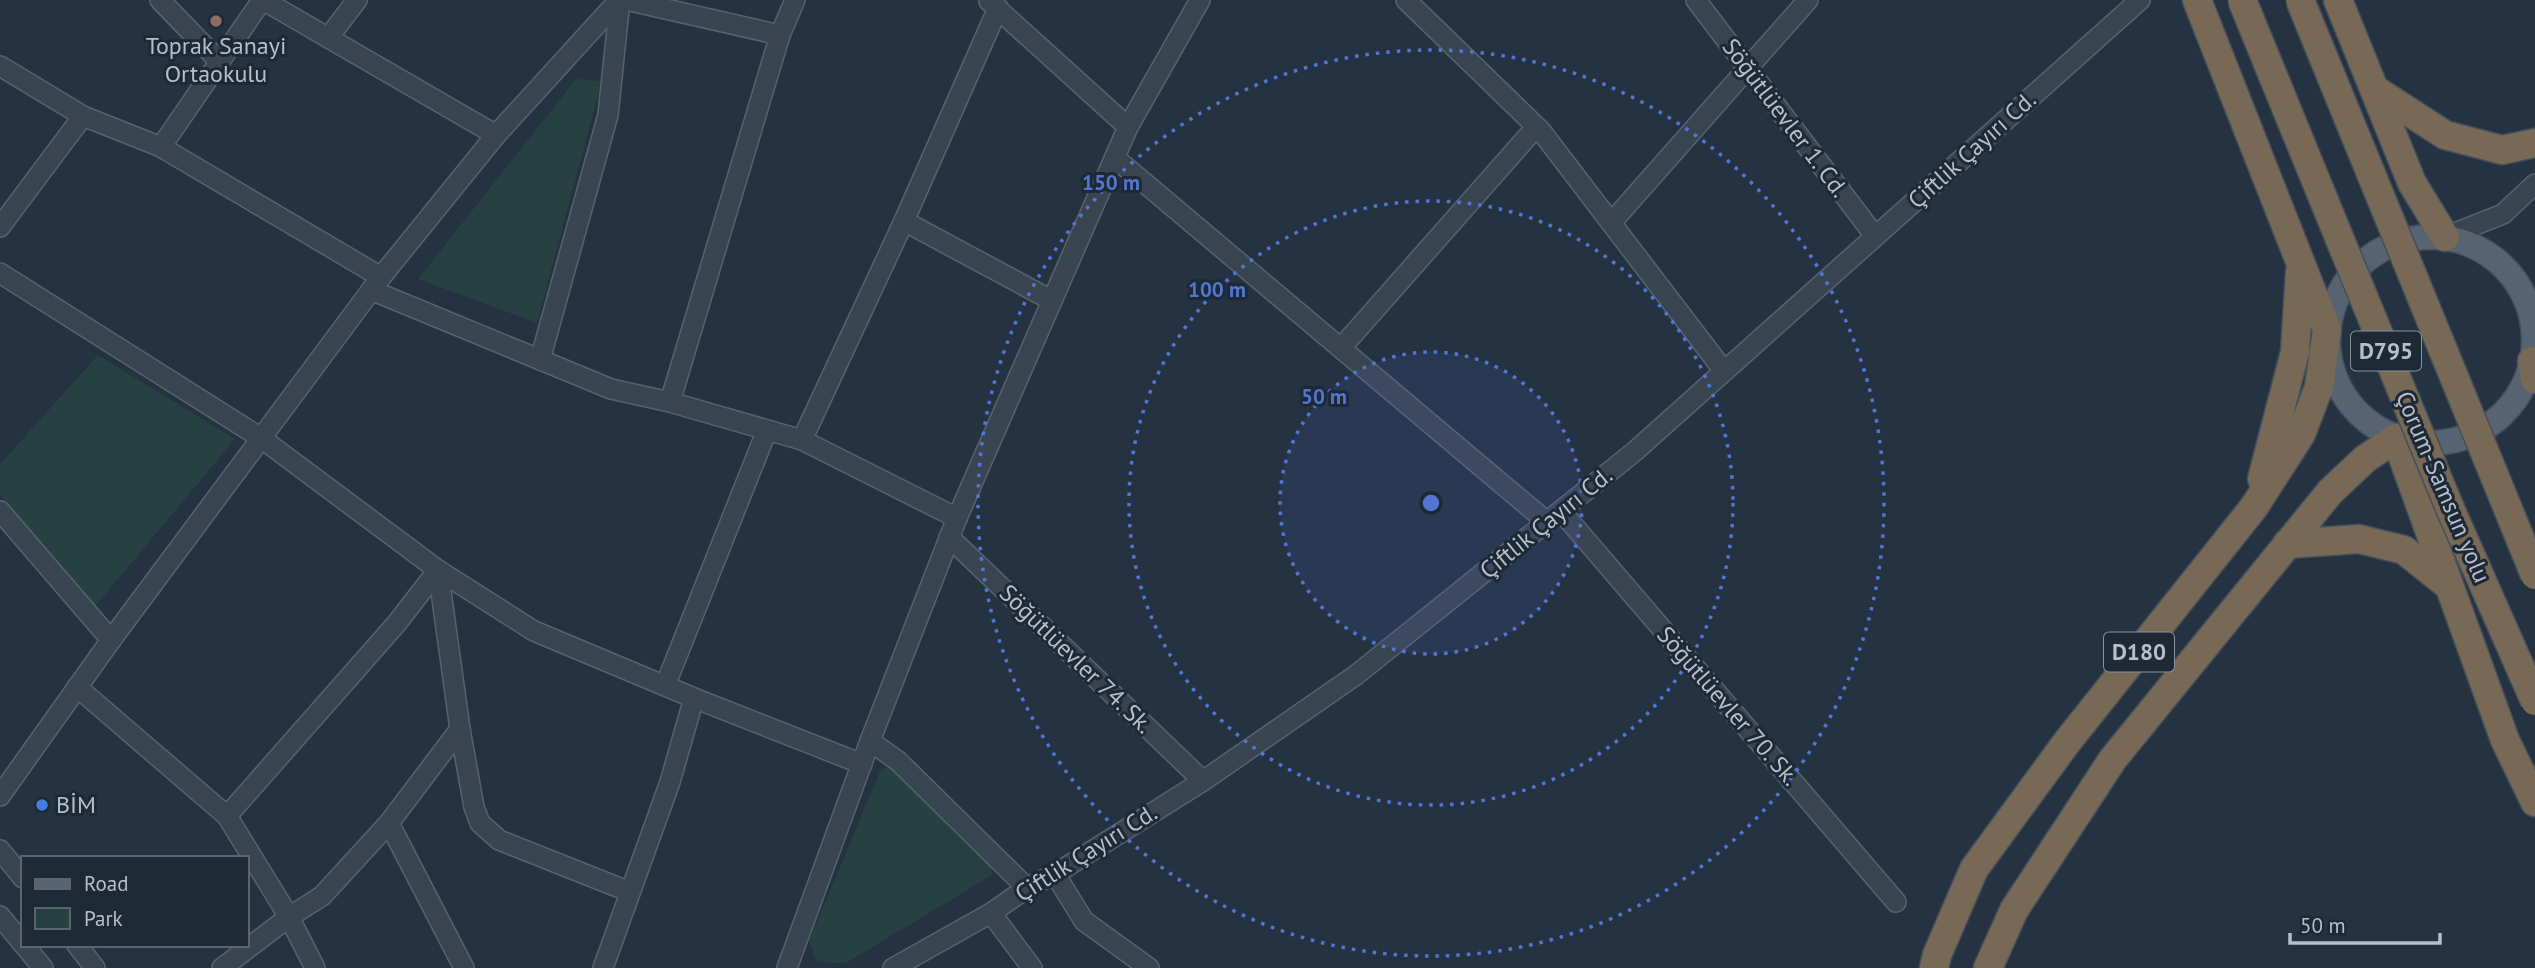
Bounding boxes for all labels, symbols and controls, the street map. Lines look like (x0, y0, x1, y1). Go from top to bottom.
marker: Toprak Sanayi Ortaokulu (208, 13, 224, 29)
place label: Toprak Sanayi Ortaokulu (146, 30, 286, 89)
street label: Söğütlüevler 1. Cd. (1716, 32, 1855, 203)
street label: Çiftlik Çayırı Cd. (1901, 84, 2042, 215)
text: 150 m (1082, 169, 1140, 196)
text: 100 m (1188, 276, 1246, 303)
road number: D795 (2351, 332, 2421, 370)
text: 50 m (1301, 383, 1347, 410)
street label: Çorum-Samsun yolu (2389, 386, 2498, 587)
street label: Çiftlik Çayırı Cd. (1473, 460, 1618, 586)
centre of rings (1419, 491, 1443, 515)
street label: Söğütlüevler 74. Sk. (993, 577, 1160, 740)
street label: Söğütlüevler 70. Sk. (1651, 619, 1806, 792)
road number: D180 (2104, 632, 2174, 672)
place label: BİM (56, 789, 96, 820)
marker: BİM (34, 797, 50, 813)
street label: Çiftlik Çayırı Cd. (1009, 797, 1163, 909)
legend (21, 856, 248, 947)
text: Road (84, 870, 128, 897)
scale bar (2290, 902, 2440, 946)
text: Park (84, 905, 123, 932)
text: 50 m (2300, 912, 2346, 939)

